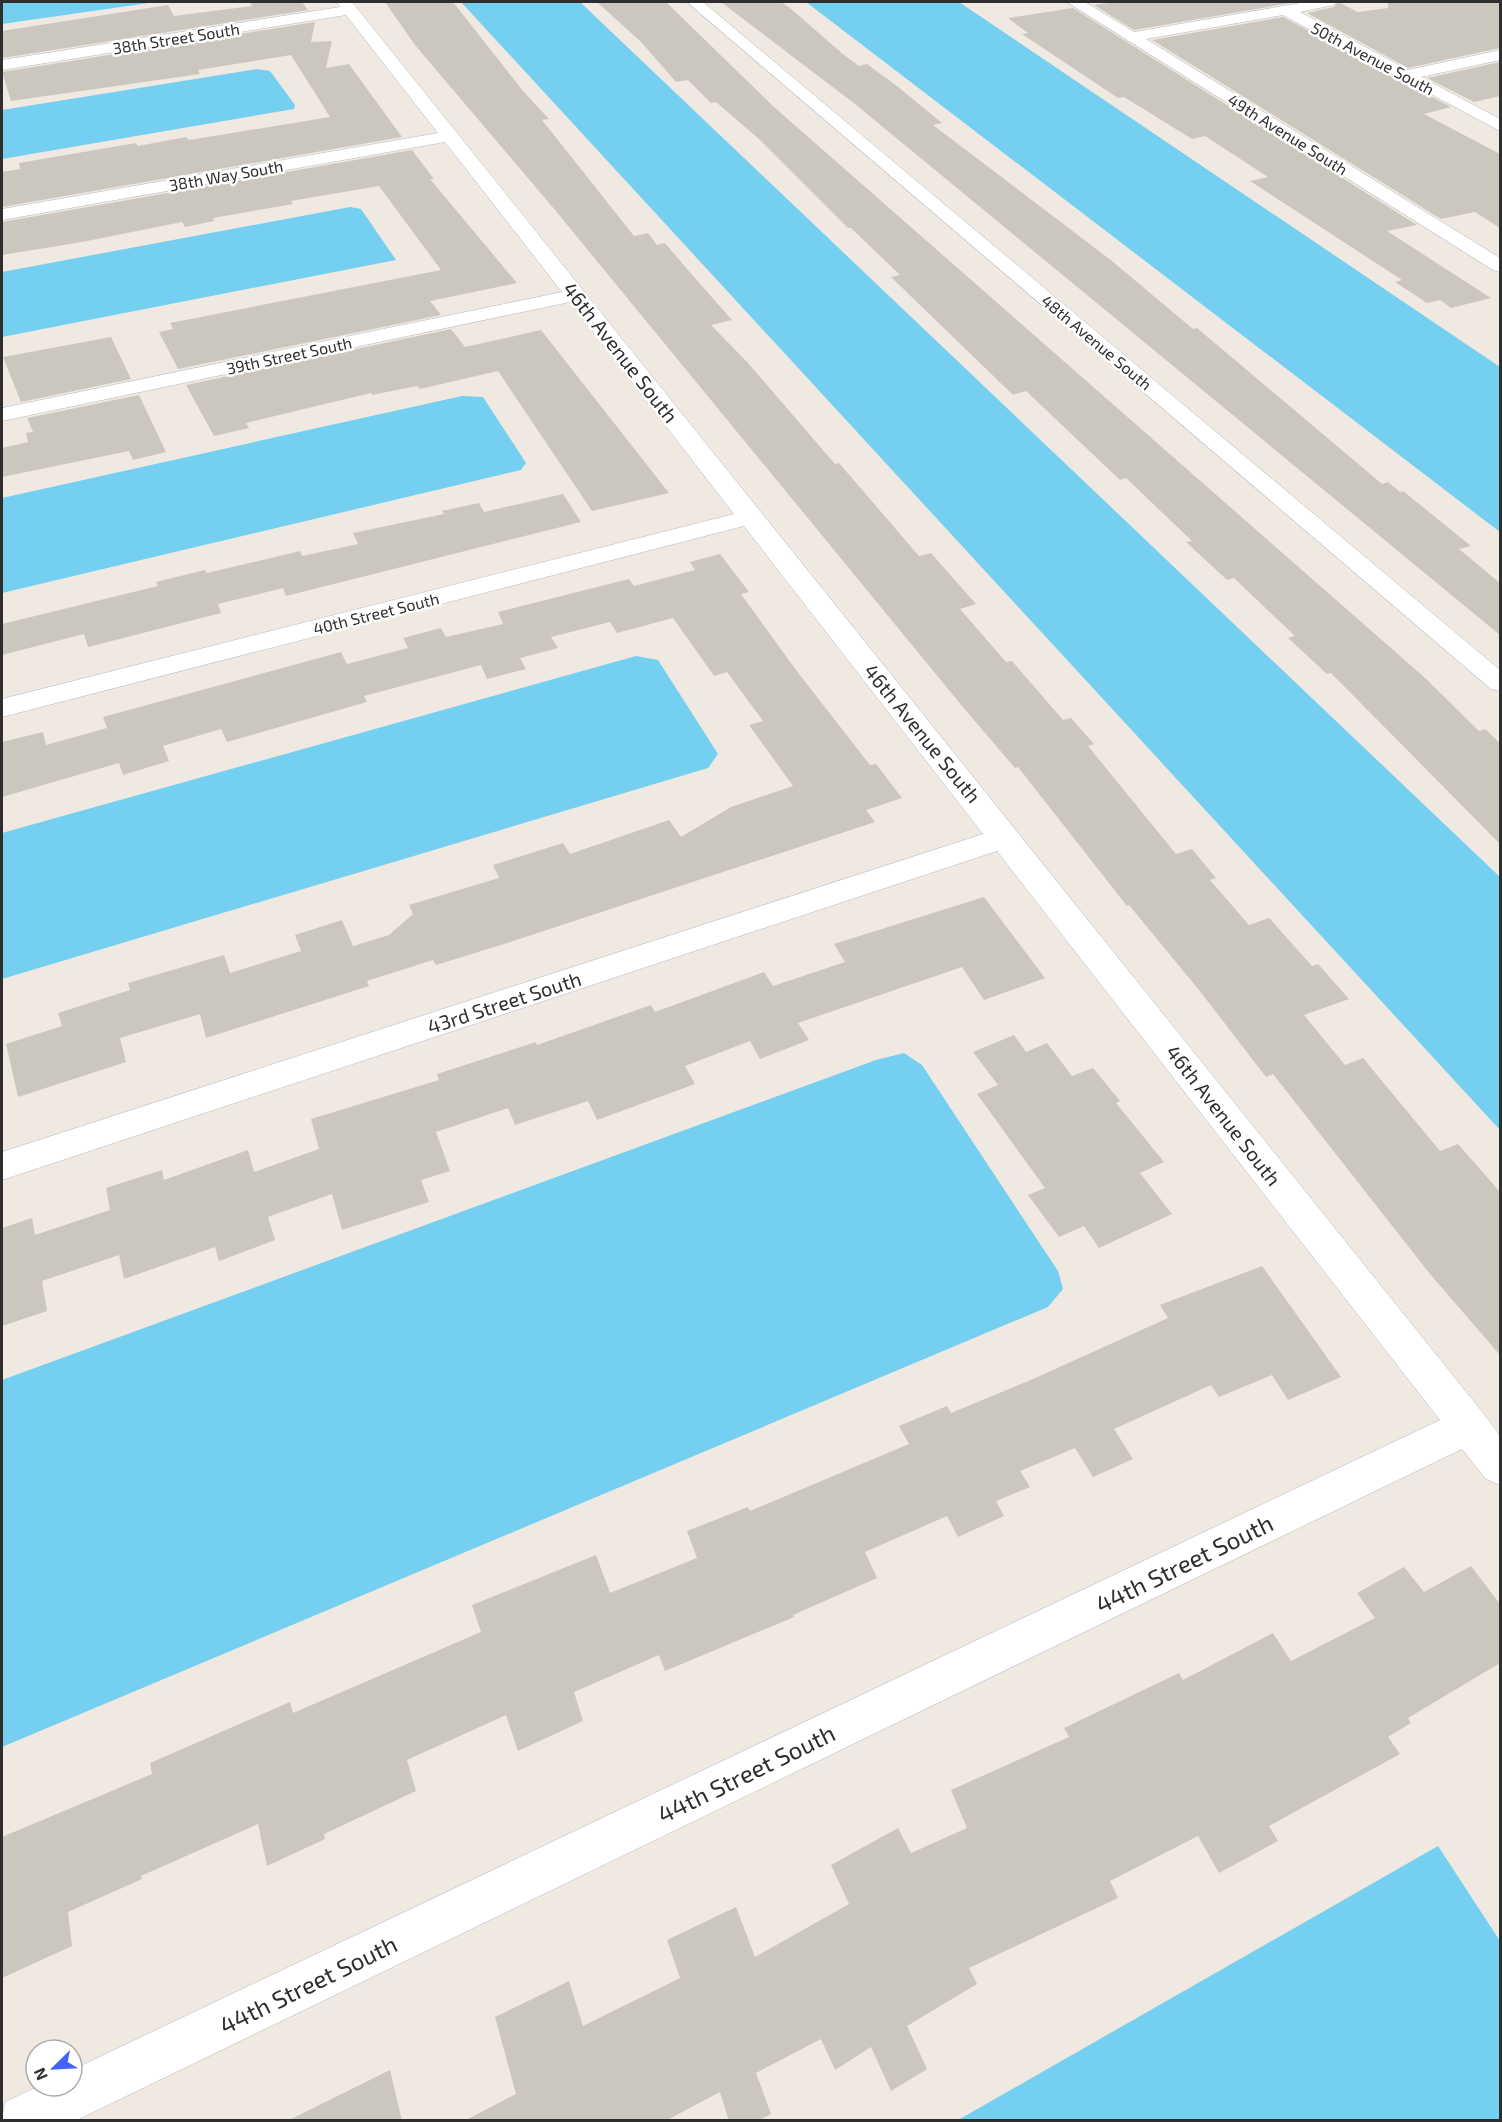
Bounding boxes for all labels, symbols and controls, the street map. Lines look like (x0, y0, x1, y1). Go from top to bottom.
street label: 50th Avenue South (1308, 18, 1438, 98)
street label: 38th Street South (111, 19, 241, 57)
street label: 49th Avenue South (1225, 90, 1351, 178)
street label: 38th Way South (168, 156, 284, 194)
street label: 46th Avenue South (559, 277, 683, 427)
street label: 48th Avenue South (1038, 290, 1156, 394)
street label: 39th Street South (225, 332, 353, 378)
street label: 40th Street South (311, 588, 441, 638)
street label: 46th Avenue South (860, 659, 986, 807)
street label: 43rd Street South (424, 966, 584, 1038)
street label: 46th Avenue South (1162, 1040, 1286, 1190)
street label: 44th Street South (1091, 1507, 1277, 1619)
street label: 44th Street South (653, 1717, 839, 1829)
street label: 44th Street South (215, 1928, 401, 2040)
north arrow (24, 2038, 84, 2098)
text: N (29, 2065, 51, 2083)

